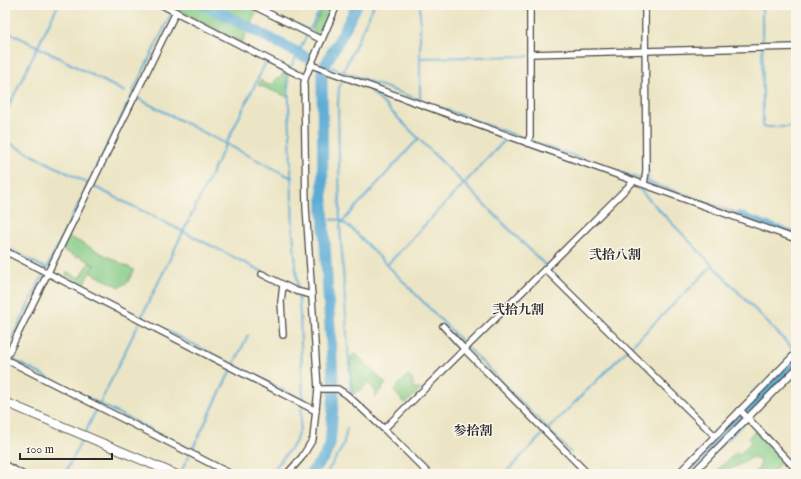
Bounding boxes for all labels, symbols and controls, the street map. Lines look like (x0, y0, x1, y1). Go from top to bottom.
district label: 弐拾八割 (589, 247, 641, 264)
district label: 弐拾九割 (492, 302, 544, 319)
district label: 参拾割 (453, 423, 493, 440)
scale bar (20, 435, 112, 461)
text: 100 m (26, 442, 54, 457)

